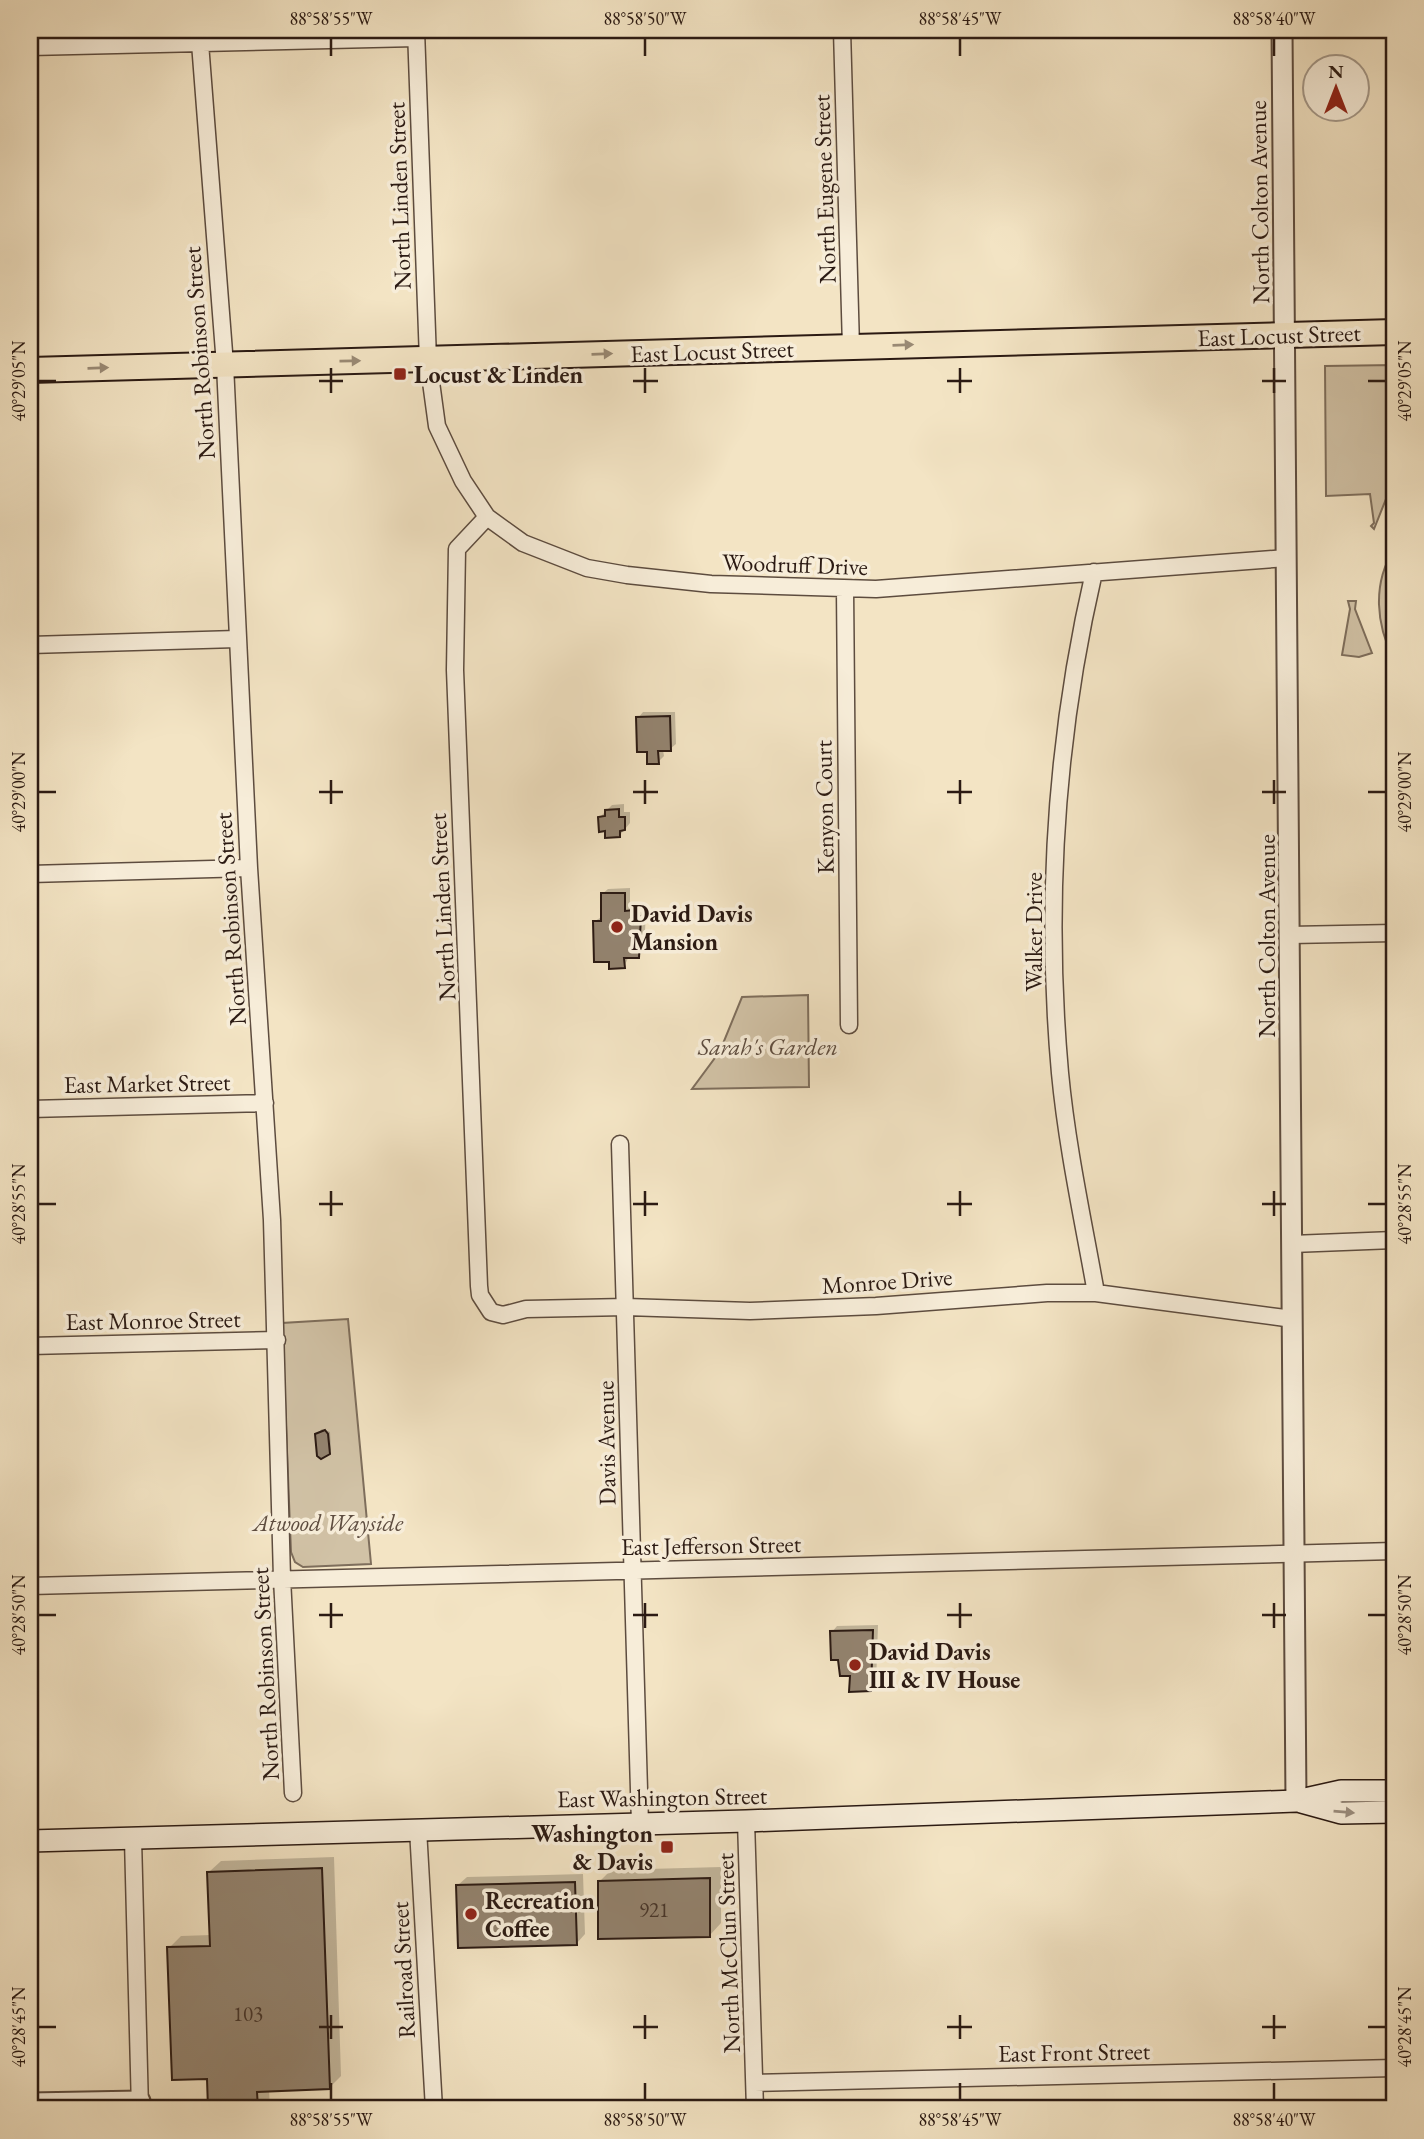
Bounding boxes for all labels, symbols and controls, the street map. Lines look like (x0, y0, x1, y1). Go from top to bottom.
text: 88°58'55"W (289, 7, 373, 30)
text: 88°58'50"W (603, 7, 687, 30)
text: 88°58'45"W (918, 7, 1002, 30)
text: 88°58'40"W (1232, 7, 1316, 30)
north arrow (1302, 52, 1372, 122)
text: N (1328, 59, 1344, 84)
street label: North Eugene Street (805, 93, 843, 284)
street label: North Colton Avenue (1242, 100, 1276, 304)
street label: North Linden Street (380, 101, 418, 290)
street label: North Robinson Street (176, 245, 222, 460)
street label: East Locust Street (1197, 317, 1362, 353)
street label: East Locust Street (630, 333, 795, 369)
text: 40°29'05"N (7, 340, 30, 421)
one-way arrow (892, 340, 914, 351)
text: 40°29'05"N (1393, 340, 1416, 421)
one-way arrow (591, 349, 613, 360)
one-way arrow (339, 356, 361, 367)
place label: Locust & Linden (414, 359, 583, 390)
one-way arrow (87, 363, 109, 374)
marker: Locust & Linden (392, 366, 408, 382)
street label: Woodruff Drive (721, 546, 869, 582)
street label: Kenyon Court (807, 739, 841, 874)
text: 40°29'00"N (7, 751, 30, 832)
text: 40°29'00"N (1393, 751, 1416, 832)
street label: North Robinson Street (207, 811, 253, 1026)
street label: North Linden Street (422, 812, 462, 1002)
street label: North Colton Avenue (1251, 834, 1282, 1038)
street label: Walker Drive (1018, 872, 1049, 992)
place label: David Davis Mansion (631, 898, 753, 957)
marker: David Davis Mansion (609, 919, 625, 935)
park label: Sarah's Garden (697, 1031, 838, 1062)
street label: East Market Street (63, 1066, 231, 1100)
text: 40°28'55"N (7, 1163, 30, 1244)
text: 40°28'55"N (1393, 1163, 1416, 1244)
street label: Monroe Drive (821, 1261, 953, 1301)
street label: East Monroe Street (65, 1303, 241, 1337)
street label: Davis Avenue (589, 1380, 623, 1506)
park label: Atwood Wayside (251, 1507, 404, 1538)
street label: East Jefferson Street (620, 1528, 802, 1562)
street label: North Robinson Street (244, 1566, 286, 1781)
text: 40°28'50"N (7, 1574, 30, 1655)
text: 40°28'50"N (1393, 1574, 1416, 1655)
place label: David Davis III & IV House (869, 1636, 1020, 1695)
marker: David Davis III & IV House (847, 1657, 863, 1673)
street label: East Washington Street (557, 1780, 768, 1814)
one-way arrow (1334, 1806, 1356, 1817)
place label: Washington & Davis (531, 1818, 653, 1877)
marker: Washington & Davis (659, 1839, 675, 1855)
street label: North McClun Street (709, 1852, 747, 2054)
place label: Recreation Coffee (485, 1885, 595, 1944)
house number: 921 (639, 1896, 669, 1923)
street label: Railroad Street (384, 1900, 422, 2039)
marker: Recreation Coffee (463, 1906, 479, 1922)
text: 40°28'45"N (7, 1986, 30, 2067)
text: 40°28'45"N (1393, 1986, 1416, 2067)
house number: 103 (233, 2000, 263, 2027)
street label: East Front Street (997, 2035, 1151, 2069)
text: 88°58'55"W (289, 2108, 373, 2131)
text: 88°58'50"W (603, 2108, 687, 2131)
text: 88°58'45"W (918, 2108, 1002, 2131)
text: 88°58'40"W (1232, 2108, 1316, 2131)

